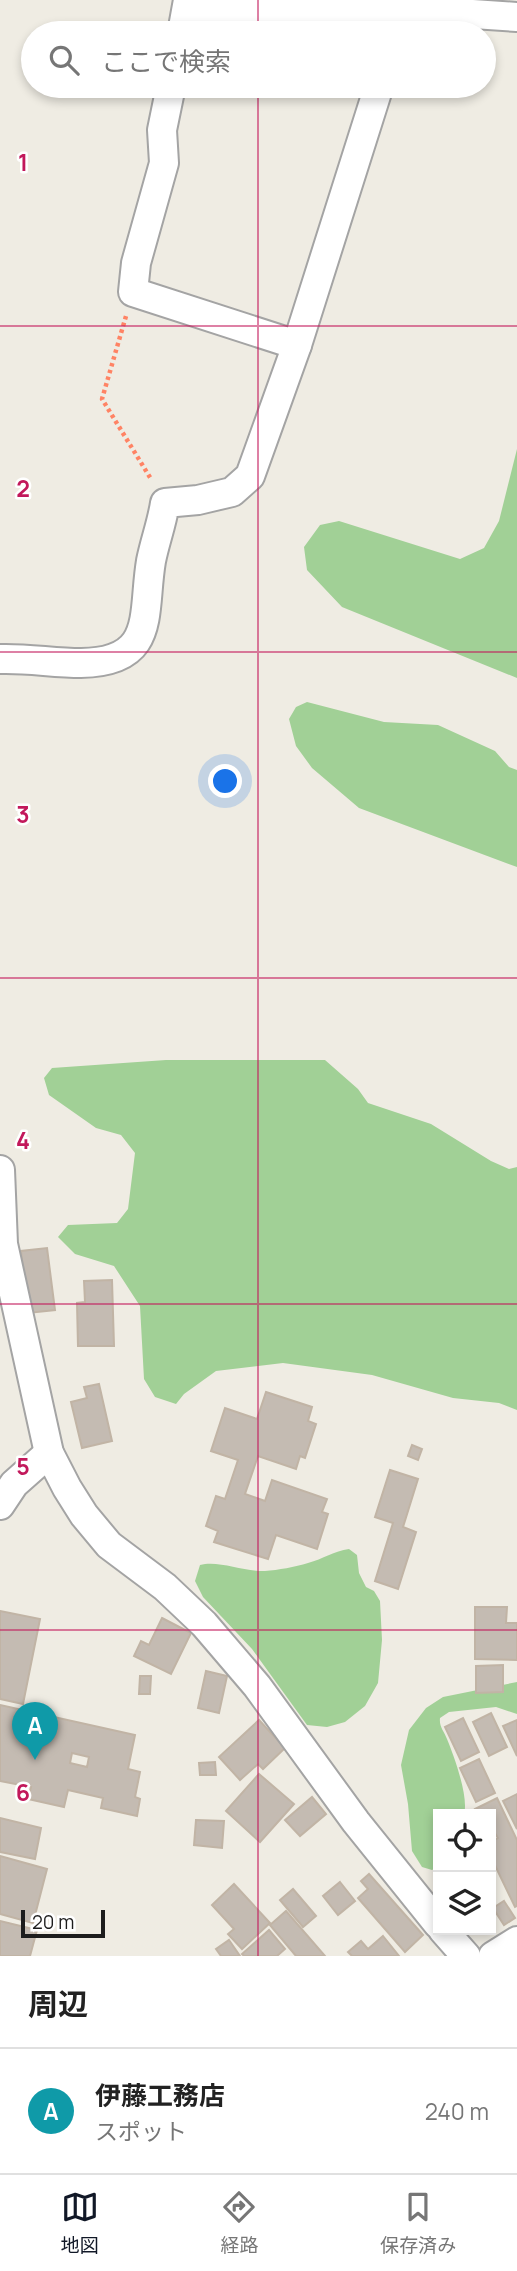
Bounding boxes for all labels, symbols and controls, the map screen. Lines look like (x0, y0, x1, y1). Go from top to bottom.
search box (21, 21, 496, 98)
icon: search (45, 41, 83, 79)
text: ここで検索 (101, 43, 231, 79)
text: 1 (18, 146, 28, 178)
text: 2 (16, 472, 30, 504)
your location (208, 764, 242, 798)
text: 3 (16, 798, 30, 830)
text: 4 (16, 1124, 30, 1156)
text: 5 (16, 1450, 30, 1482)
pin: A (12, 1702, 58, 1760)
text: 6 (16, 1776, 30, 1808)
map controls (433, 1809, 496, 1935)
button: locate (433, 1809, 496, 1872)
button: layers (433, 1872, 496, 1935)
scale bar (21, 1907, 105, 1939)
text: 20 m (32, 1909, 74, 1935)
text: 周辺 (28, 1983, 88, 2024)
text: 伊藤工務店 (95, 2077, 225, 2113)
text: A (43, 2095, 59, 2127)
text: 240 m (425, 2095, 489, 2127)
text: スポット (95, 2115, 187, 2147)
tab: 地図 (61, 2188, 99, 2258)
tab: 経路 (220, 2188, 258, 2258)
tab: 保存済み (380, 2188, 456, 2258)

